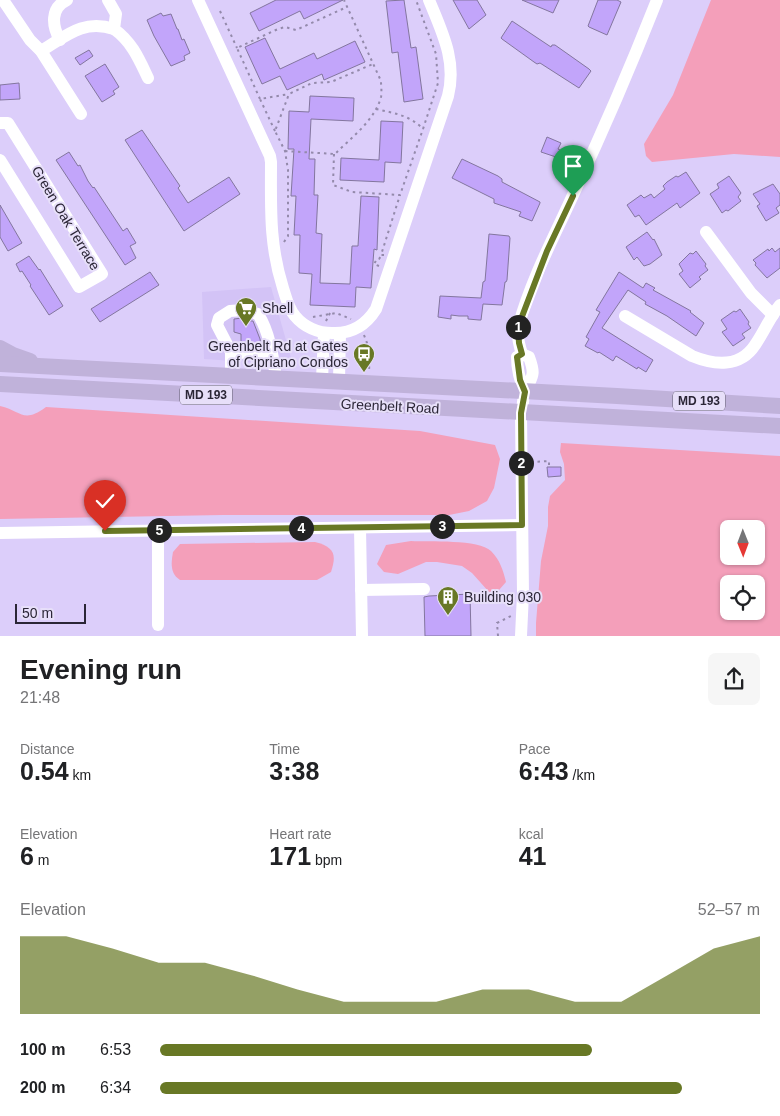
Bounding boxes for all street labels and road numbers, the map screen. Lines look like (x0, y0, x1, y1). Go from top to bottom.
street label: Green Oak Terrace (29, 163, 104, 273)
road number: MD 193 (180, 386, 232, 404)
road number: MD 193 (673, 392, 725, 411)
street label: Greenbelt Road (340, 395, 440, 417)

